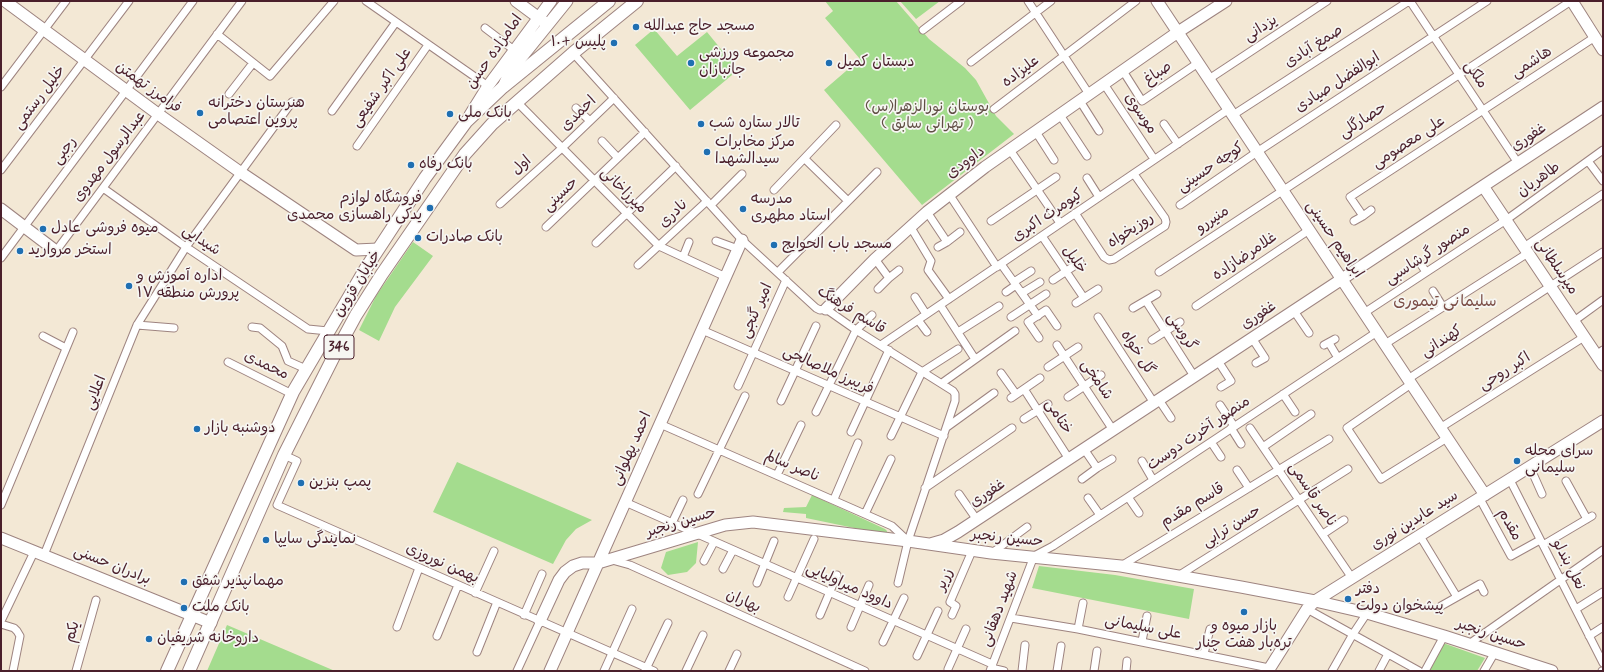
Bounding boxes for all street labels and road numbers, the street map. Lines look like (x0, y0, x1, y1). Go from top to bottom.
street label: امامزاده حسن (463, 11, 527, 93)
street label: یزدانی (1241, 12, 1281, 46)
street label: صمغ آبادی (1281, 21, 1347, 73)
street label: هاشمی (1508, 43, 1556, 83)
street label: علی اکبر شفیعی (348, 45, 416, 131)
street label: ابوالفضل صیادی (1292, 49, 1384, 117)
street label: علیزاده (999, 52, 1043, 92)
street label: فرامرز تهمتن (112, 58, 184, 118)
street label: صباغ (1140, 58, 1176, 90)
street label: ملکی (1459, 58, 1491, 92)
street label: خلیل رستمی (10, 62, 70, 134)
street label: موسوی (1120, 90, 1160, 138)
street label: احمدی (557, 93, 601, 135)
street label: حصارگلی (1336, 99, 1390, 143)
street label: عبدالرسول مهدوی (70, 108, 150, 206)
street label: علی معصومی (1369, 113, 1449, 173)
street label: غفوری (1508, 120, 1550, 156)
street label: رجبی (49, 134, 81, 168)
street label: کوچه حسینی (1174, 139, 1248, 197)
street label: داوودی (943, 143, 989, 183)
street label: اول (508, 152, 536, 180)
street label: طاهریان (1514, 158, 1564, 202)
street label: میرزاخانی (596, 164, 650, 218)
street label: حسینی (540, 174, 582, 216)
street label: کیومرث اکبری (1009, 186, 1087, 246)
street label: نادری (655, 196, 693, 232)
street label: ابراهیم حسینی (1301, 198, 1367, 282)
street label: منیررو (1193, 202, 1233, 238)
street label: روزیخواه (1104, 209, 1158, 253)
street label: منصور گرشاسبی (1382, 221, 1474, 289)
street label: شیدایی (178, 222, 224, 260)
street label: غلامرضازاده (1209, 229, 1281, 285)
street label: میرسلطانی (1531, 235, 1581, 299)
street label: خلیل (1058, 242, 1090, 278)
street label: خیابان قزوین (330, 247, 386, 321)
street label: امیر گنجی (737, 281, 777, 341)
street label: قاسم فرهنگ (813, 283, 889, 339)
street label: غفوری (1238, 298, 1280, 334)
street label: گروسی (1162, 310, 1200, 354)
street label: کهندانی (1418, 322, 1466, 362)
street label: گل خواه (1116, 327, 1158, 379)
road number: 346 (324, 335, 354, 359)
street label: فریبرز ملاصالحی (780, 343, 876, 399)
street label: محمدی (241, 347, 291, 385)
street label: اکبر روحی (1476, 349, 1534, 395)
street label: شامخی (1076, 356, 1116, 404)
street label: اعلایی (81, 373, 111, 413)
street label: منصور آخرت دوست (1144, 393, 1254, 475)
street label: ختامی (1040, 396, 1076, 438)
street label: احمد پهلوانی (608, 409, 656, 489)
street label: ناصر سالم (762, 447, 822, 487)
street label: ناصر قاسمی (1284, 459, 1340, 531)
street label: غفوری (967, 476, 1009, 512)
street label: قاسم مقدم (1158, 480, 1228, 532)
street label: سید عابدین نوری (1368, 487, 1462, 555)
street label: حسن ترابی (1199, 502, 1265, 552)
street label: حسین رنجبر (644, 504, 718, 542)
street label: مقدم (1493, 506, 1525, 544)
street label: حسین رنجبر (970, 526, 1044, 552)
street label: نعل بندلو (1548, 537, 1588, 593)
street label: بهمن نوروزی (403, 540, 481, 588)
street label: برادران حسنی (71, 542, 153, 590)
street label: داوود میراولیایی (803, 560, 895, 614)
street label: زریر (932, 566, 958, 594)
street label: شهید دهقانی (977, 569, 1023, 649)
street label: بهاران (723, 586, 763, 618)
street label: علی سلیمانی (1103, 612, 1183, 644)
street label: حسین رنجبر (1454, 615, 1528, 655)
street label: یکم (61, 619, 85, 645)

